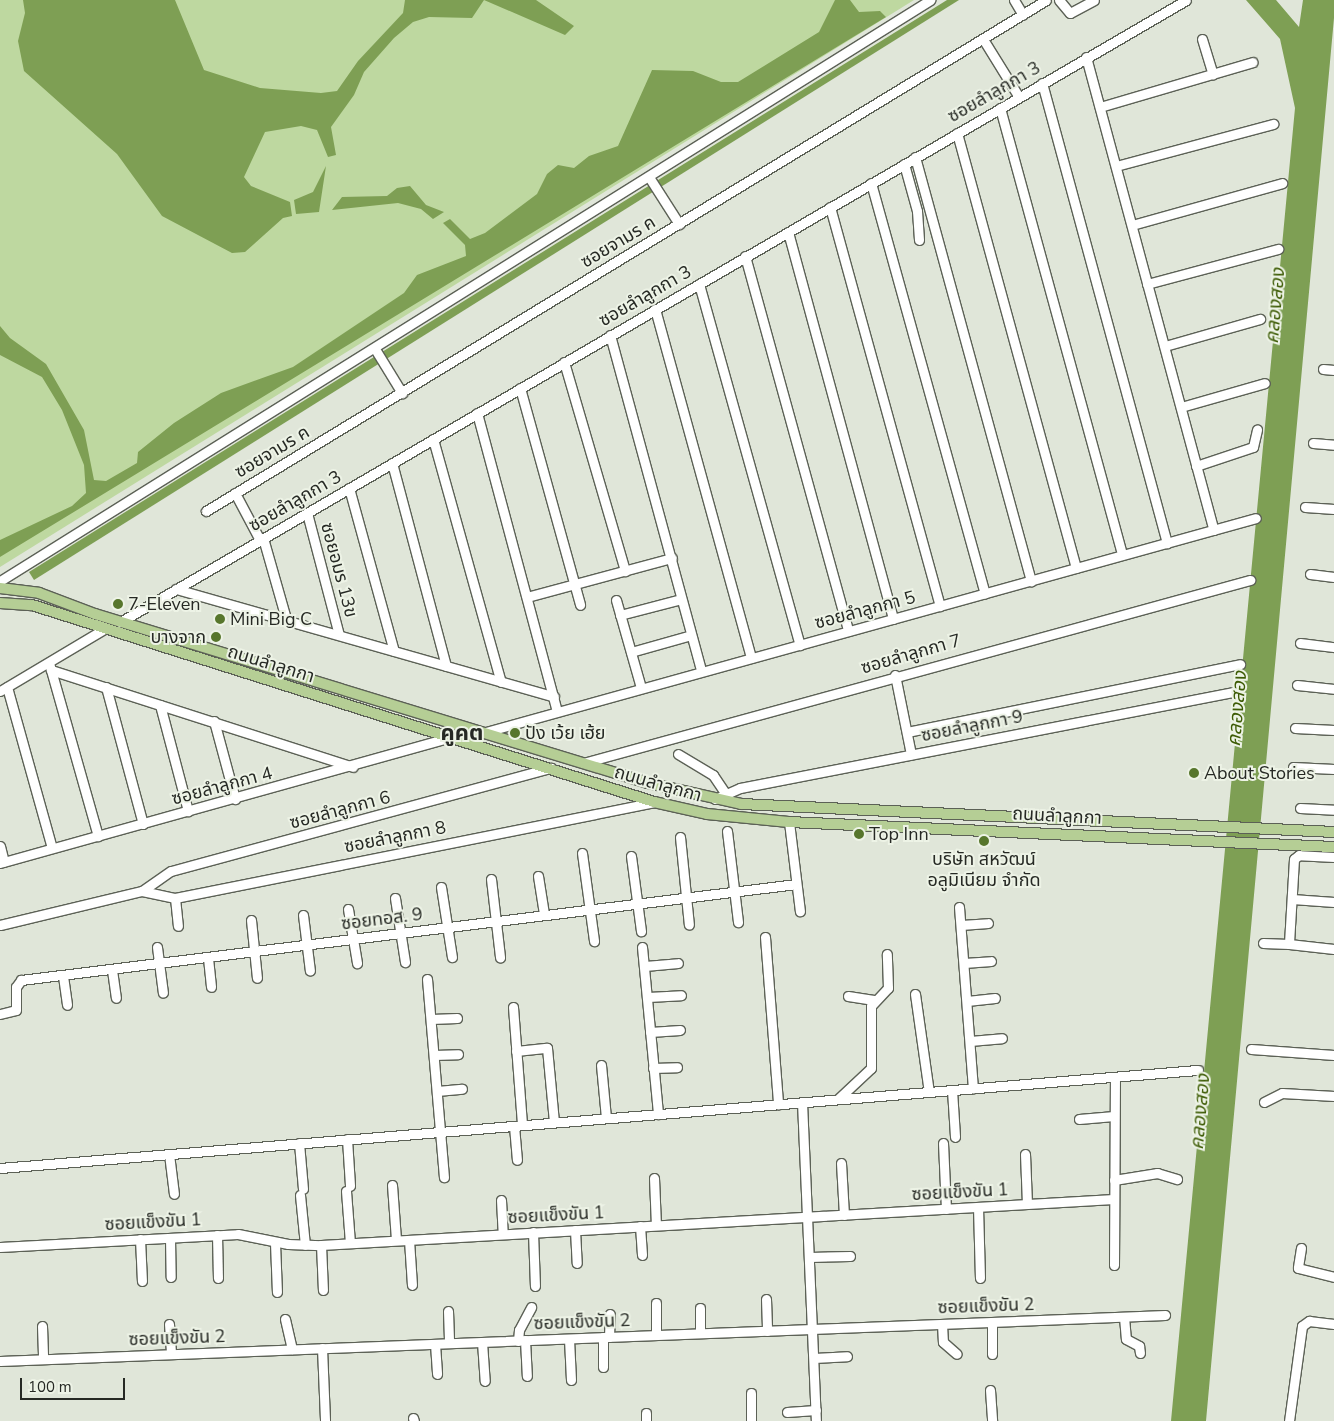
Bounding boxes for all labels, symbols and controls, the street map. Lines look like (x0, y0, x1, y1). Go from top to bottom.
street label: ซอยลำลูกกา 3 (944, 57, 1044, 127)
street label: ซอยจามร ค (577, 211, 659, 273)
street label: ซอยลำลูกกา 3 (595, 261, 695, 331)
water label: คลองสอง (1261, 267, 1291, 345)
street label: ซอยจามร ค (231, 421, 313, 483)
street label: ซอยลำลูกกา 3 (245, 466, 345, 536)
street label: ซอยอมร 13ข (316, 520, 362, 620)
street label: ซอยลำลูกกา 5 (812, 586, 918, 634)
place label: 7-Eleven (128, 593, 201, 615)
marker: 7-Eleven (112, 598, 124, 610)
place label: Mini Big C (230, 608, 312, 630)
marker: Mini Big C (214, 613, 226, 625)
place label: บางจาก (150, 626, 206, 648)
street label: ซอยลำลูกกา 7 (858, 629, 964, 679)
marker: บางจาก (210, 631, 222, 643)
street label: ถนนลำลูกกา (225, 641, 317, 687)
water label: คลองสอง (1223, 670, 1253, 748)
street label: ซอยลำลูกกา 9 (919, 706, 1025, 746)
district label: คูคต (441, 721, 483, 747)
place label: ปัง เว้ย เฮ้ย (525, 722, 605, 744)
marker: ปัง เว้ย เฮ้ย (509, 727, 521, 739)
street label: ถนนลำลูกกา (612, 761, 704, 807)
street label: ซอยลำลูกกา 4 (169, 762, 275, 810)
place label: About Stories (1204, 762, 1315, 784)
marker: About Stories (1188, 767, 1200, 779)
street label: ซอยลำลูกกา 6 (287, 786, 393, 834)
street label: ถนนลำลูกกา (1012, 803, 1102, 829)
street label: ซอยลำลูกกา 8 (342, 817, 448, 857)
place label: Top Inn (869, 823, 929, 845)
marker: Top Inn (853, 828, 865, 840)
marker: บริษัท สหวัฒน์ อลูมิเนียม จำกัด (978, 835, 990, 847)
place label: บริษัท สหวัฒน์ อลูมิเนียม จำกัด (927, 849, 1041, 892)
street label: ซอยทอส. 9 (340, 903, 424, 935)
water label: คลองสอง (1186, 1073, 1216, 1151)
street label: ซอยแข็งขัน 1 (911, 1179, 1009, 1205)
street label: ซอยแข็งขัน 1 (507, 1202, 605, 1228)
street label: ซอยแข็งขัน 1 (104, 1209, 202, 1235)
street label: ซอยแข็งขัน 2 (937, 1294, 1035, 1318)
street label: ซอยแข็งขัน 2 (533, 1310, 631, 1334)
street label: ซอยแข็งขัน 2 (128, 1326, 226, 1350)
scale bar (22, 1368, 128, 1400)
text: 100 m (28, 1377, 72, 1397)

